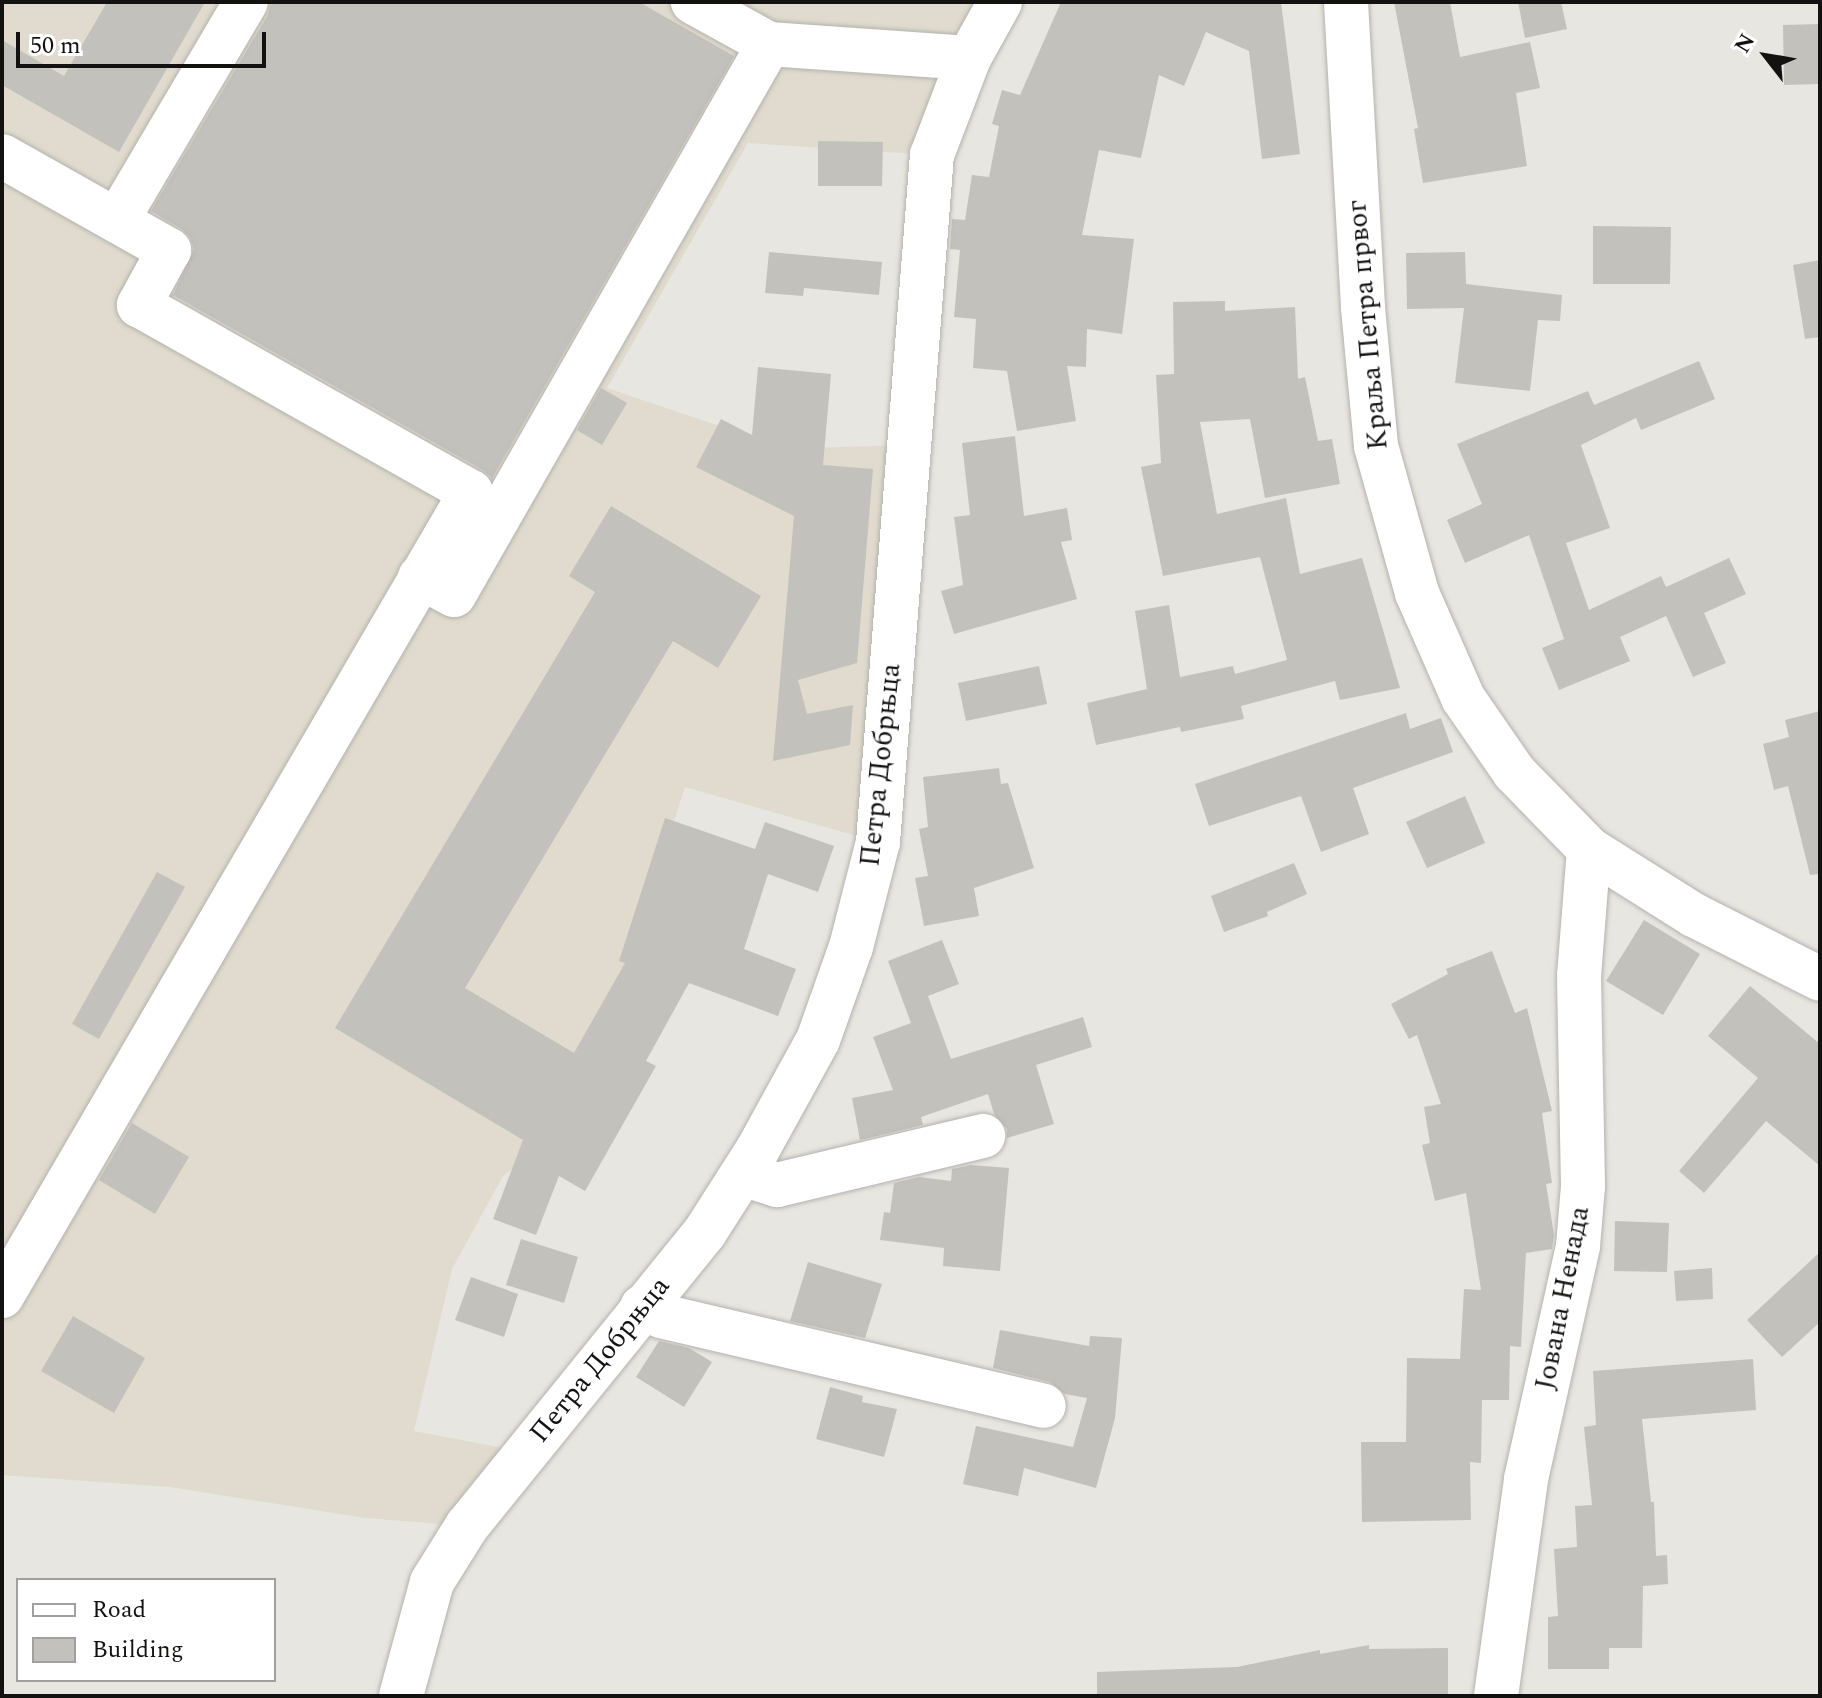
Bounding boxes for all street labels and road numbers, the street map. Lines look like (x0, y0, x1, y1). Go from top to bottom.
street label: Краља Петра првог (1340, 199, 1396, 451)
street label: Петра Добрњца (854, 662, 908, 868)
street label: Јована Ненада (1529, 1203, 1597, 1393)
street label: Петра Добрњца (523, 1270, 677, 1450)

